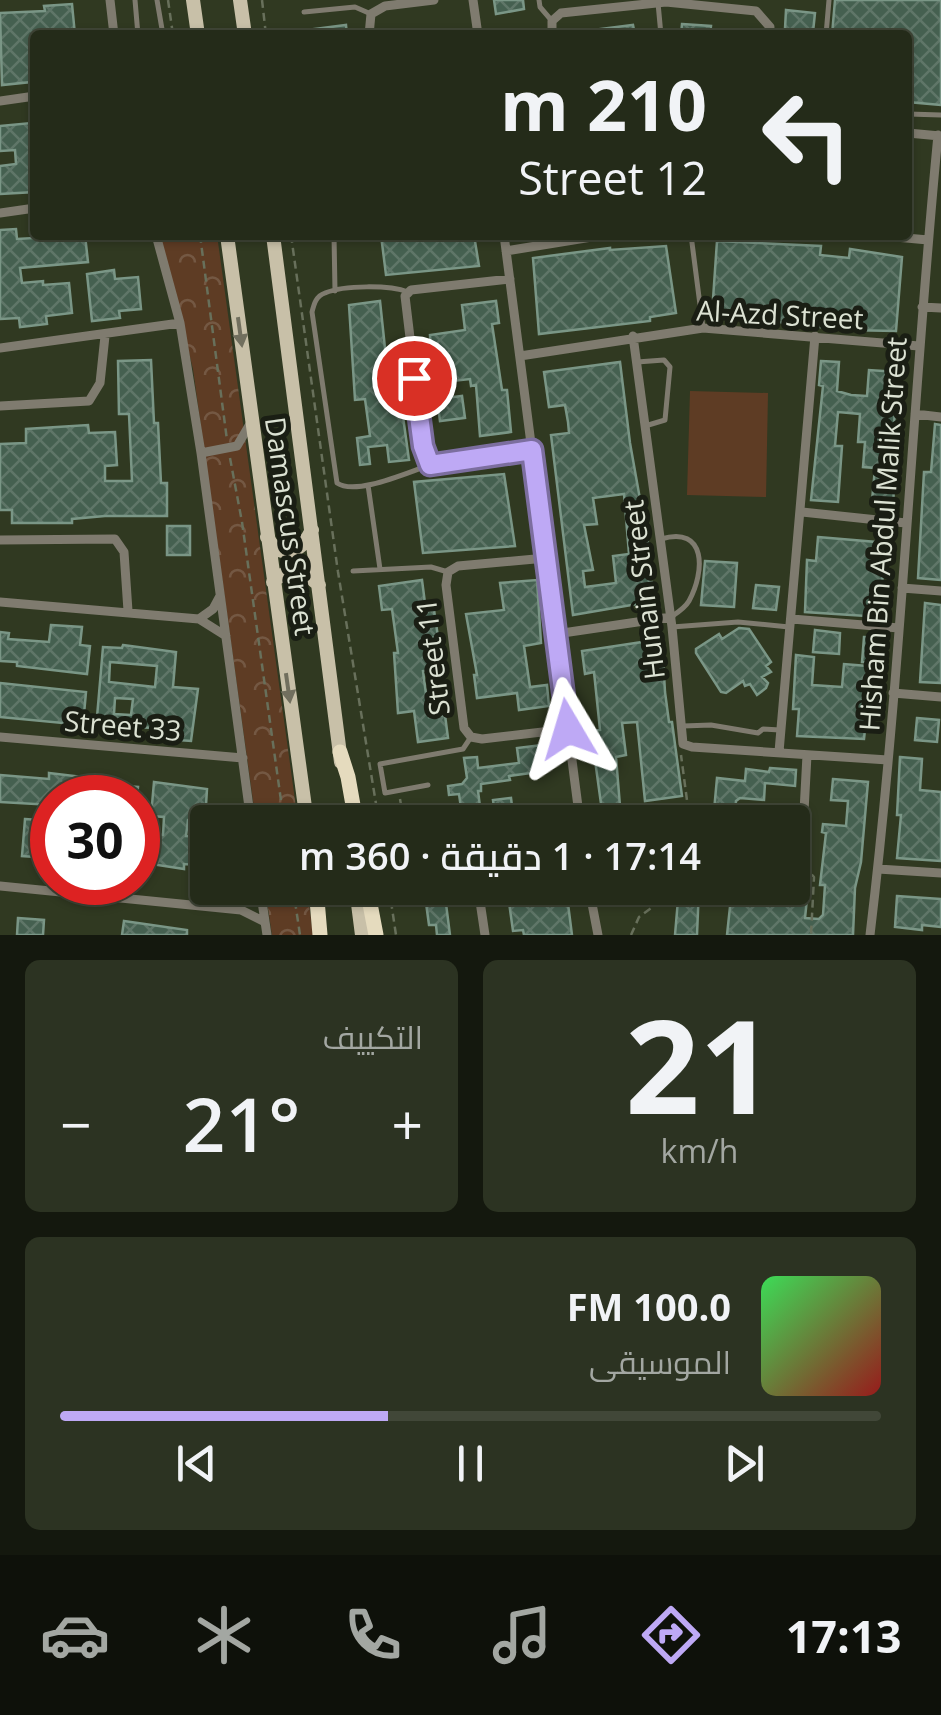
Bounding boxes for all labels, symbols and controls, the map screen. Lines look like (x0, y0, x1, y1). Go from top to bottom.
text: 210 m (500, 56, 707, 152)
icon: left (742, 70, 872, 200)
text: Street 12 (518, 147, 707, 208)
street label: Al-Azd Street (696, 291, 865, 337)
one-way arrow (232, 316, 248, 348)
pin (372, 336, 457, 421)
street label: Hisham Bin Abdul Malik Street (849, 336, 915, 732)
icon: arrive (387, 351, 442, 406)
street label: Damascus Street (257, 414, 325, 638)
street label: Hunain Street (613, 498, 673, 682)
street label: Street 11 (406, 596, 458, 718)
one-way arrow (280, 673, 296, 705)
position arrow (516, 677, 620, 781)
street label: Street 33 (63, 701, 183, 749)
speed limit sign: 30 (30, 775, 160, 905)
text: 17:14 · 1 دقيقة · 360 m (299, 829, 701, 881)
text: 21 (625, 975, 774, 1152)
text: التكييف (323, 1015, 423, 1058)
text: 21° (183, 1072, 300, 1174)
text: − (60, 1086, 91, 1161)
text: + (392, 1086, 423, 1161)
text: km/h (661, 1129, 738, 1172)
text: 100.0 FM (567, 1280, 731, 1332)
text: الموسيقى (589, 1340, 731, 1383)
icon: previous (169, 1436, 224, 1491)
icon: pause (443, 1436, 498, 1491)
icon: next (717, 1436, 772, 1491)
icon: car (40, 1600, 110, 1670)
icon: climate (189, 1600, 259, 1670)
icon: phone (338, 1600, 408, 1670)
icon: music (487, 1600, 557, 1670)
icon: directions (636, 1600, 706, 1670)
text: 17:13 (786, 1605, 901, 1666)

